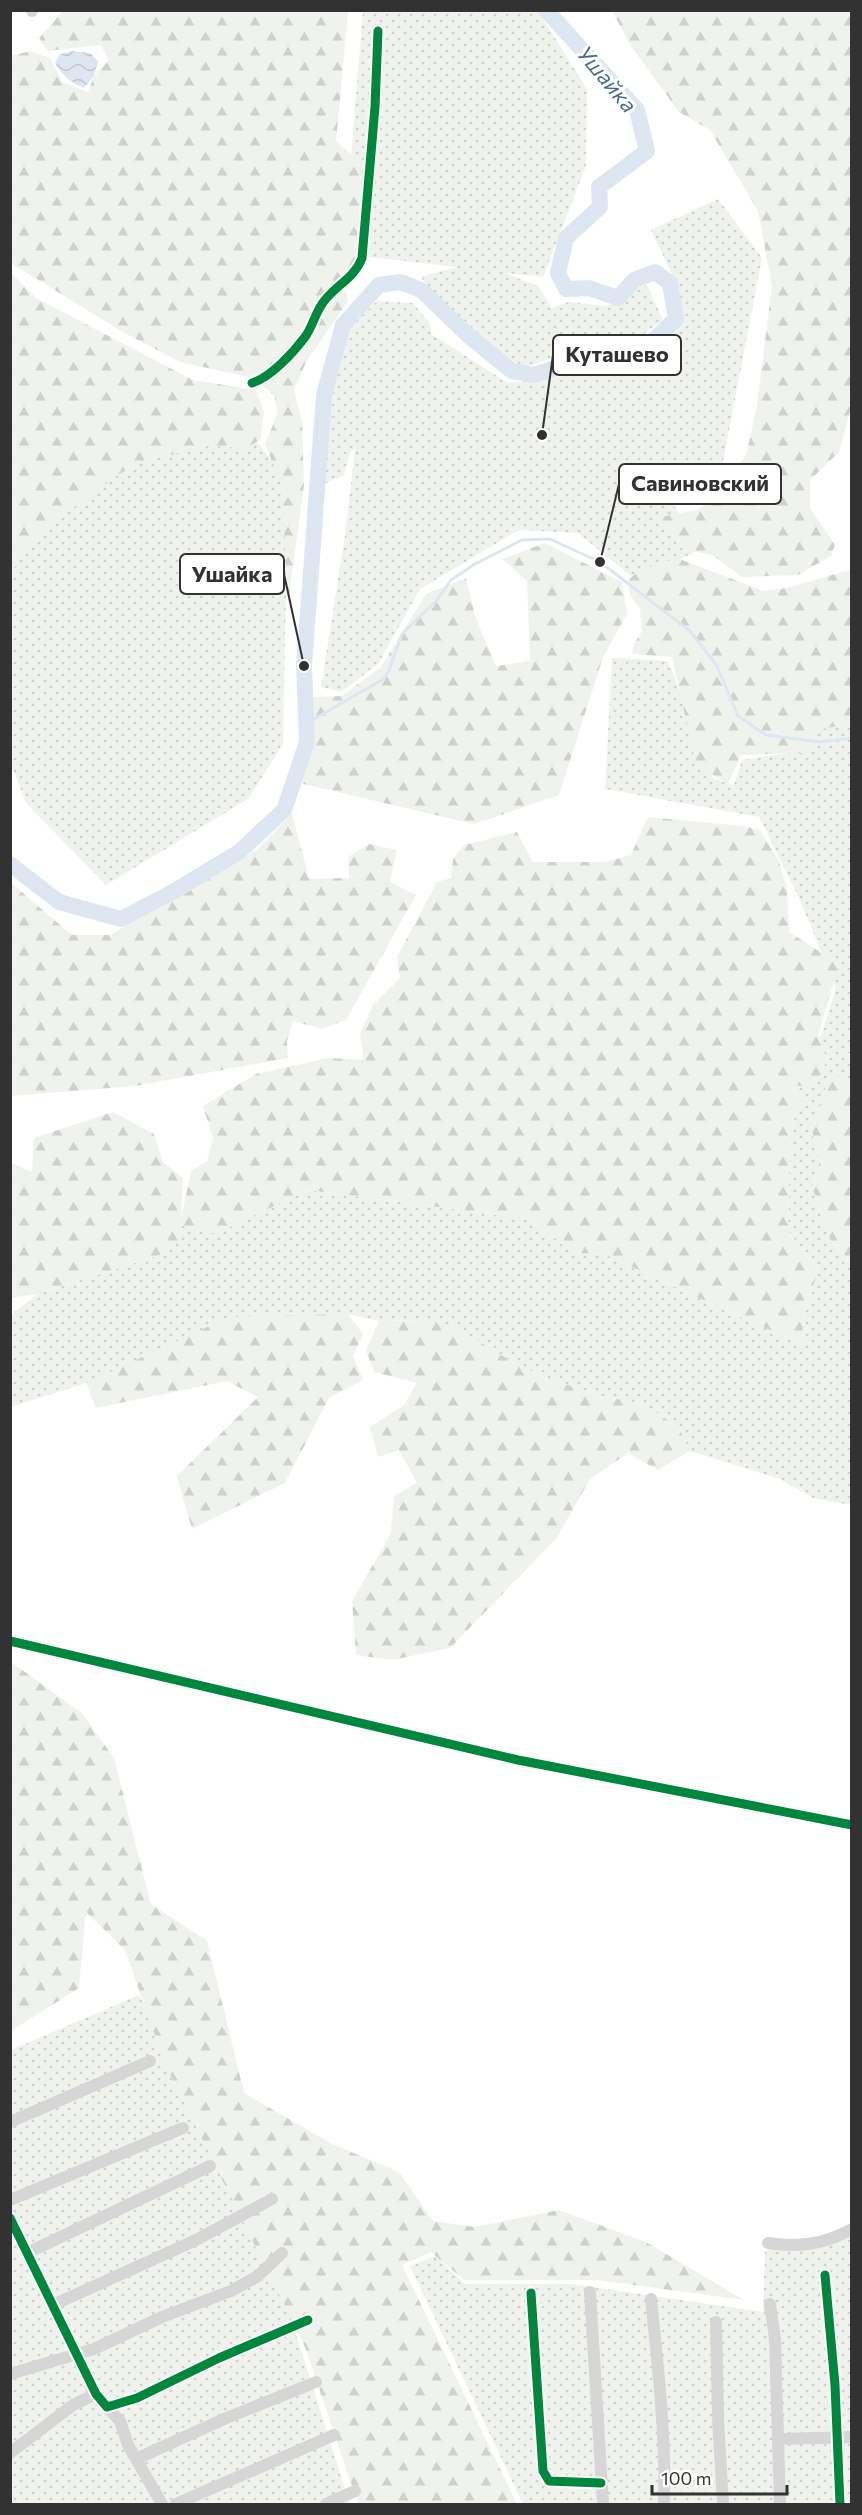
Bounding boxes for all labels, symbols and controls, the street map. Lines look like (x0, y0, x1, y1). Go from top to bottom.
water label: Ушайка (572, 40, 643, 118)
callout: Куташево (553, 335, 681, 375)
text: Куташево (565, 340, 669, 367)
callout: Савиновский (619, 464, 781, 504)
text: Савиновский (631, 469, 769, 496)
callout: Ушайка (180, 554, 284, 594)
text: Ушайка (192, 560, 272, 587)
scale bar (652, 2458, 787, 2496)
text: 100 m (661, 2467, 711, 2489)

